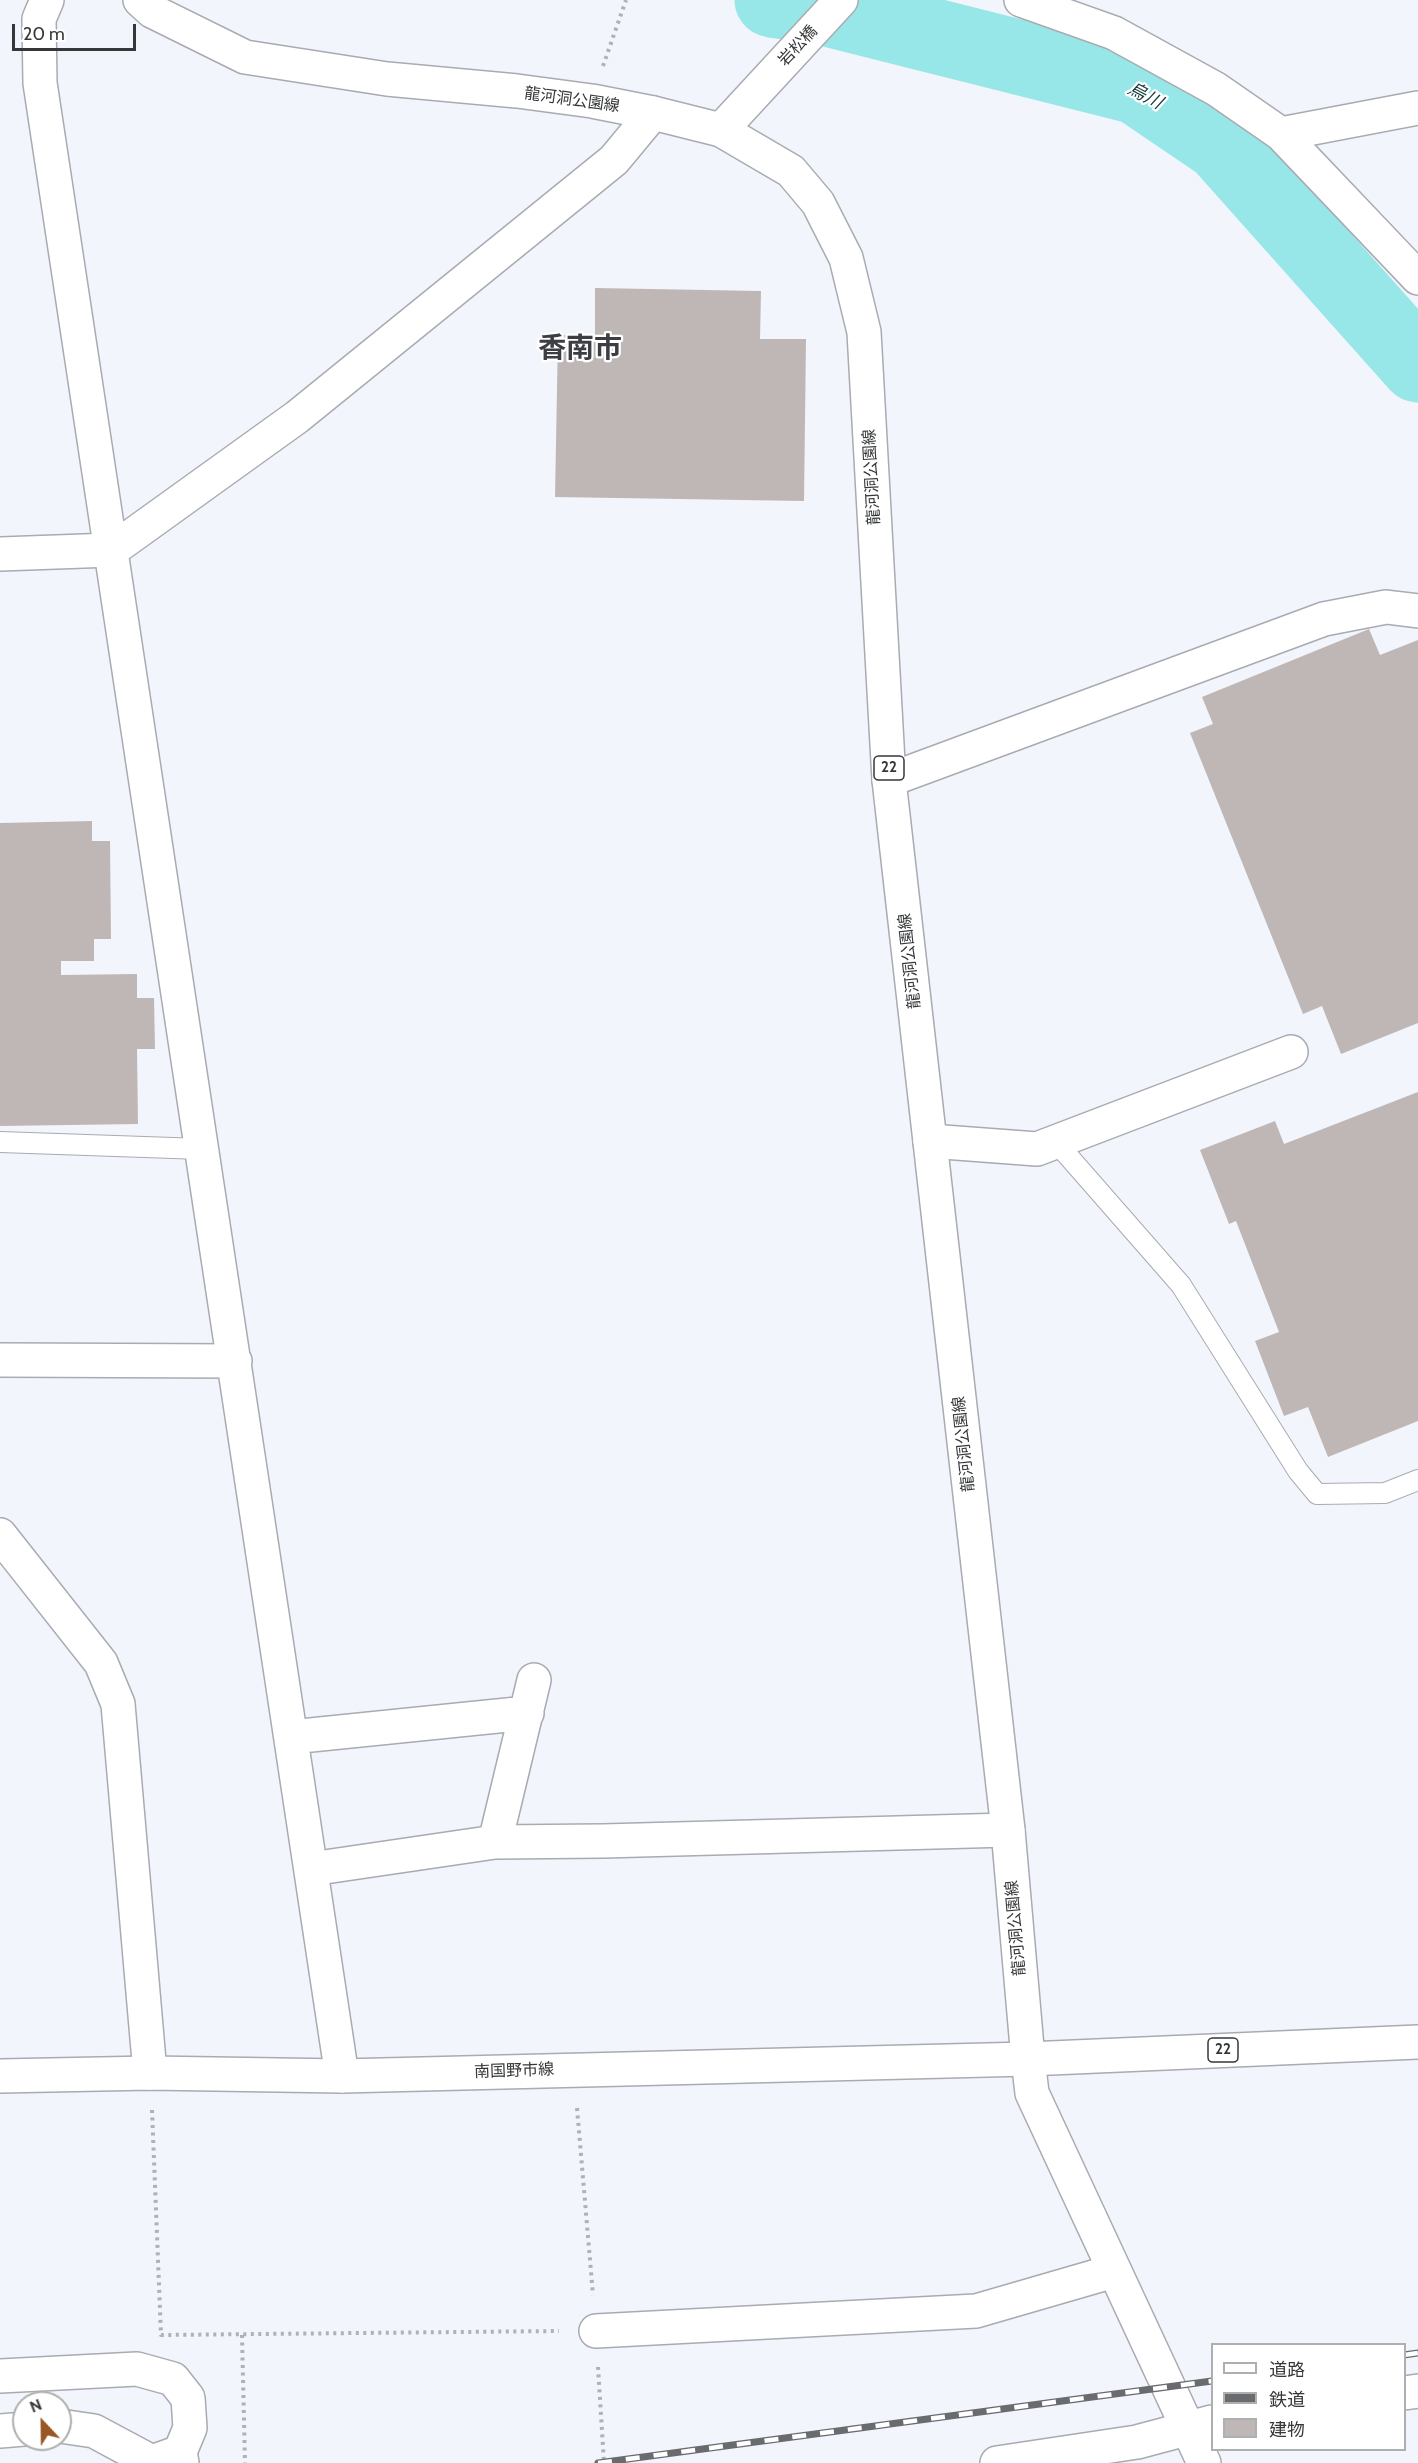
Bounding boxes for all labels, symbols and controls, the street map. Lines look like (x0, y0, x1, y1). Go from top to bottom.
scale bar (15, 12, 140, 50)
street label: 岩松橋 (775, 22, 821, 70)
text: 20 m (23, 23, 65, 45)
water label: 烏川 (1124, 78, 1166, 114)
street label: 龍河洞公園線 (523, 84, 621, 116)
district label: 香南市 (538, 332, 622, 366)
street label: 龍河洞公園線 (860, 429, 884, 525)
road number: 22 (874, 756, 904, 780)
street label: 龍河洞公園線 (895, 912, 925, 1010)
street label: 龍河洞公園線 (949, 1395, 979, 1493)
street label: 龍河洞公園線 (1002, 1879, 1030, 1977)
road number: 22 (1208, 2038, 1238, 2062)
street label: 南国野市線 (474, 2060, 554, 2082)
legend (1211, 2343, 1406, 2451)
text: 道路 (1269, 2359, 1305, 2381)
text: 鉄道 (1269, 2389, 1305, 2411)
north arrow (12, 2391, 72, 2451)
text: N (27, 2395, 45, 2417)
text: 建物 (1269, 2419, 1305, 2441)

